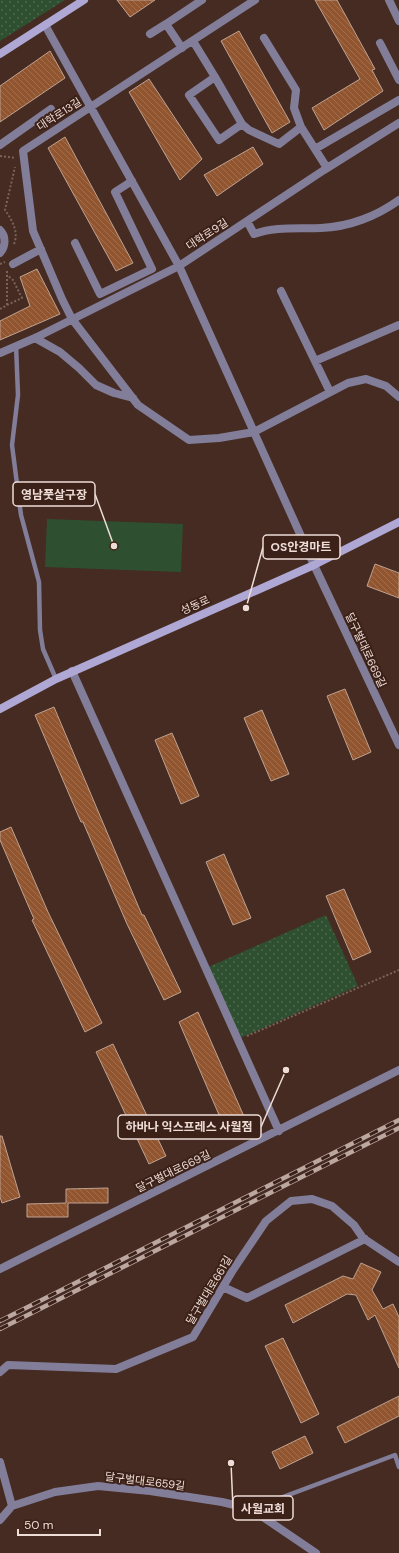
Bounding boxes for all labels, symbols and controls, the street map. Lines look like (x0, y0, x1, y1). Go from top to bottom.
street label: 대학로13길 (34, 94, 84, 134)
street label: 대학로9길 (183, 215, 231, 253)
callout: 영남풋살구장 (13, 482, 95, 506)
text: 영남풋살구장 (21, 487, 87, 503)
callout: OS안경마트 (263, 535, 340, 559)
text: OS안경마트 (271, 539, 331, 555)
street label: 성동로 (178, 592, 212, 618)
street label: 달구벌대로669길 (342, 610, 390, 690)
callout: 하바나 익스프레스 사월점 (118, 1115, 261, 1139)
text: 하바나 익스프레스 사월점 (125, 1119, 253, 1135)
street label: 달구벌대로669길 (133, 1147, 213, 1195)
street label: 달구벌대로661길 (183, 1253, 235, 1327)
street label: 달구벌대로659길 (104, 1469, 186, 1493)
callout: 사월교회 (233, 1496, 293, 1520)
text: 사월교회 (241, 1501, 285, 1517)
scale bar (18, 1511, 100, 1537)
text: 50 m (24, 1517, 53, 1533)

